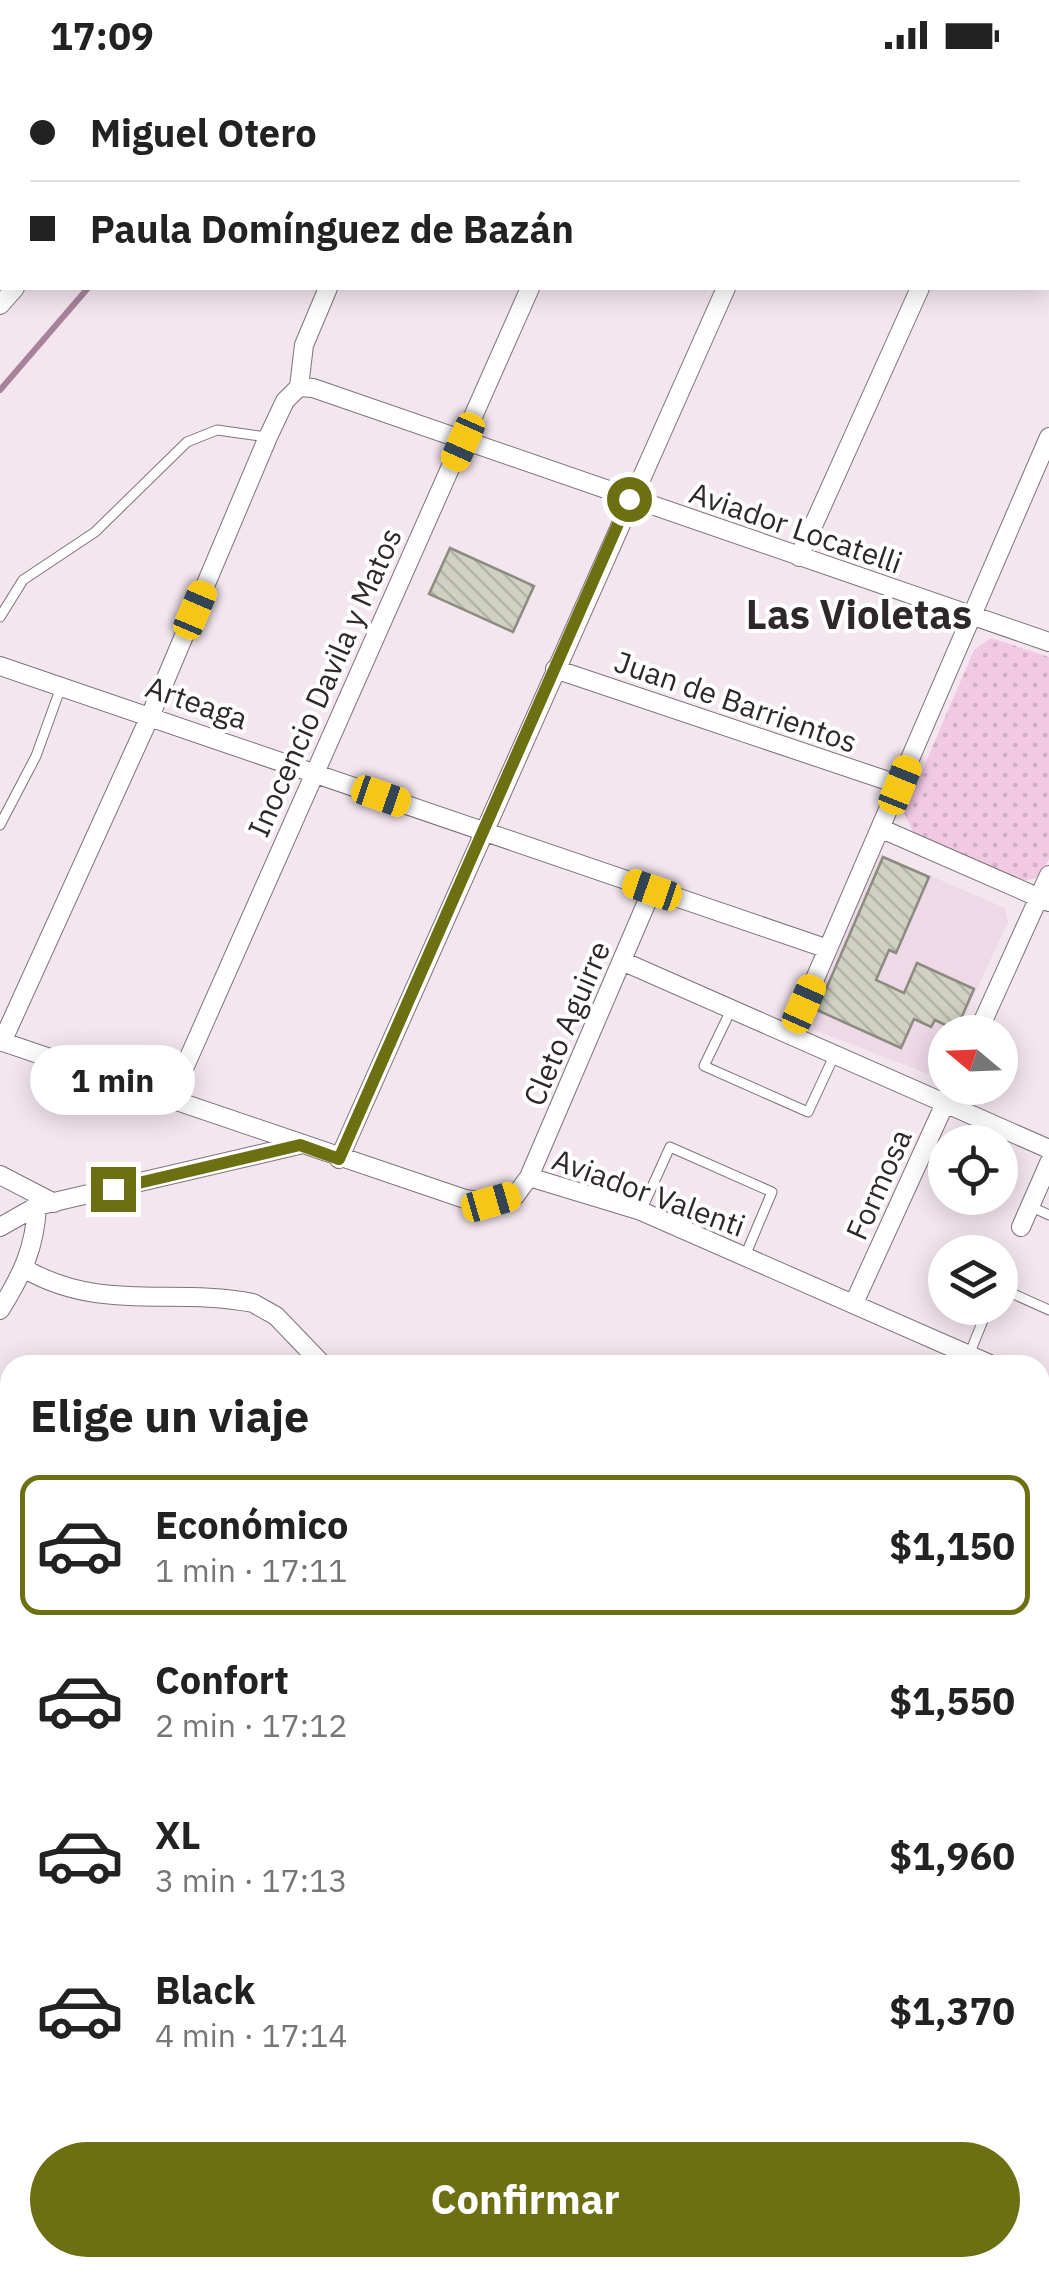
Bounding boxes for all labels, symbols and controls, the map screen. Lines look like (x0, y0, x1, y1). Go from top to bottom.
text: 17:09 (50, 11, 154, 60)
text: Miguel Otero (90, 108, 317, 157)
text: Paula Domínguez de Bazán (90, 204, 574, 253)
car (437, 408, 489, 476)
street label: Aviador Locatelli (685, 472, 907, 582)
route start (607, 477, 652, 522)
street label: Inocencio Davila y Matos (238, 521, 410, 843)
car (169, 577, 221, 643)
district label: Las Violetas (746, 588, 972, 640)
street label: Juan de Barrientos (610, 641, 862, 761)
street label: Arteaga (141, 666, 253, 738)
car (875, 752, 925, 818)
car (348, 772, 414, 820)
car (619, 866, 685, 914)
street label: Cleto Aguirre (514, 935, 618, 1111)
car (778, 970, 830, 1038)
north arrow (928, 1015, 1018, 1105)
map controls (928, 1015, 1018, 1325)
callout: 1 min (31, 1044, 196, 1114)
text: 1 min (71, 1059, 154, 1101)
street label: Formosa (836, 1122, 920, 1246)
button: locate (928, 1125, 1018, 1215)
street label: Aviador Valenti (547, 1139, 751, 1245)
route end (91, 1167, 136, 1212)
car (458, 1179, 524, 1225)
button: layers (928, 1235, 1018, 1325)
text: Elige un viaje (30, 1386, 309, 1444)
icon: car (35, 1500, 125, 1590)
text: Económico (155, 1500, 348, 1549)
text: $1,150 (889, 1521, 1015, 1570)
text: 1 min · 17:11 (155, 1549, 348, 1591)
icon: car (35, 1655, 125, 1745)
text: Confort (155, 1655, 289, 1704)
text: $1,550 (889, 1676, 1015, 1725)
text: 2 min · 17:12 (155, 1704, 348, 1746)
icon: car (35, 1810, 125, 1900)
text: XL (155, 1810, 201, 1859)
text: $1,960 (889, 1831, 1015, 1880)
text: 3 min · 17:13 (155, 1859, 348, 1901)
icon: car (35, 1965, 125, 2055)
text: Black (155, 1965, 255, 2014)
text: $1,370 (889, 1986, 1015, 2035)
text: 4 min · 17:14 (155, 2014, 348, 2056)
button: Confirmar (30, 2142, 1020, 2257)

